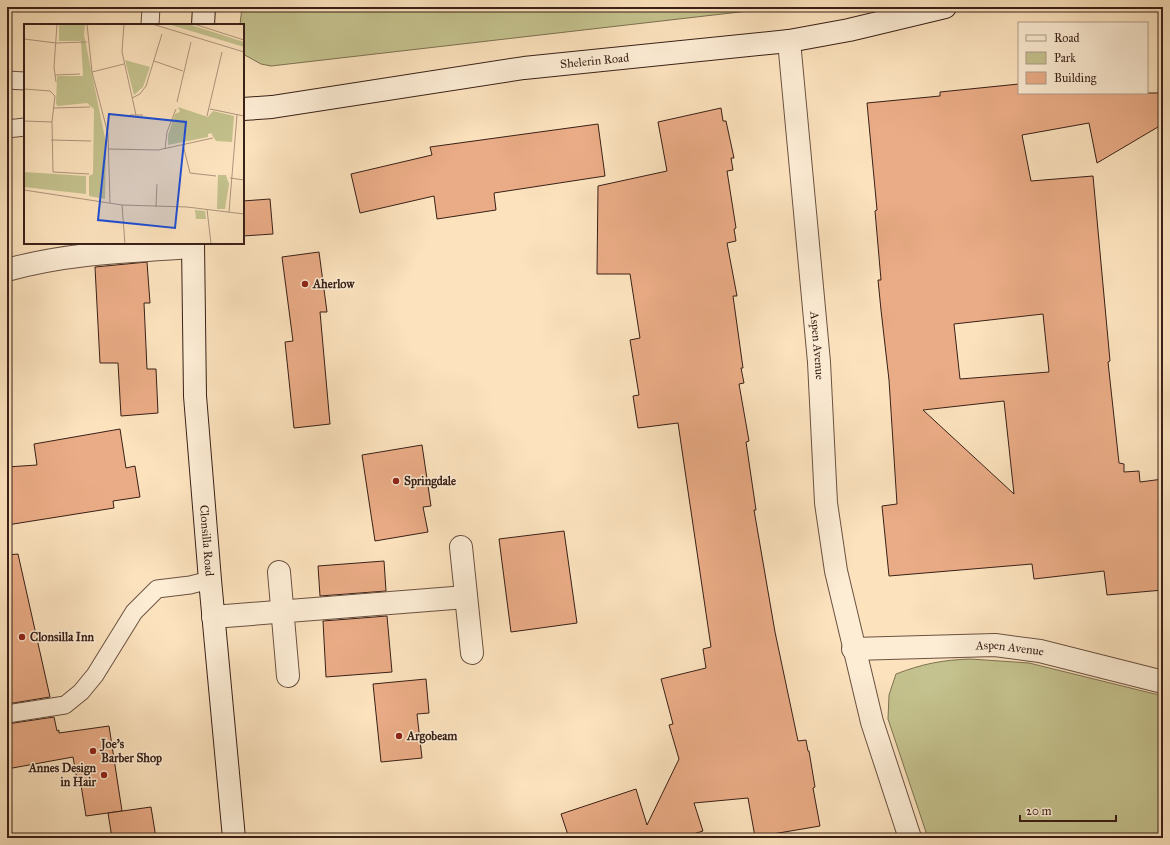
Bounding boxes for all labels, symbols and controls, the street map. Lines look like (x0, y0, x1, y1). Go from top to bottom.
legend (1018, 22, 1148, 94)
inset map (24, 24, 244, 244)
text: Road (1054, 31, 1080, 45)
street label: Shelerin Road (559, 50, 630, 71)
text: Park (1054, 51, 1076, 65)
text: Building (1054, 71, 1097, 86)
place label: Aherlow (312, 277, 355, 291)
marker: Aherlow (300, 279, 310, 289)
street label: Aspen Avenue (807, 310, 827, 380)
place label: Springdale (404, 474, 456, 489)
marker: Springdale (391, 476, 401, 486)
street label: Clonsilla Road (197, 504, 217, 577)
place label: Clonsilla Inn (30, 630, 94, 644)
marker: Clonsilla Inn (17, 632, 27, 642)
street label: Aspen Avenue (974, 638, 1045, 659)
place label: Argobeam (406, 729, 458, 744)
marker: Argobeam (394, 731, 404, 741)
place label: Joe's Barber Shop (99, 737, 162, 766)
marker: Joe's Barber Shop (88, 746, 98, 756)
place label: Annes Design in Hair (28, 761, 97, 789)
marker: Annes Design in Hair (99, 770, 109, 780)
scale bar (1020, 797, 1116, 823)
text: 20 m (1026, 804, 1052, 818)

